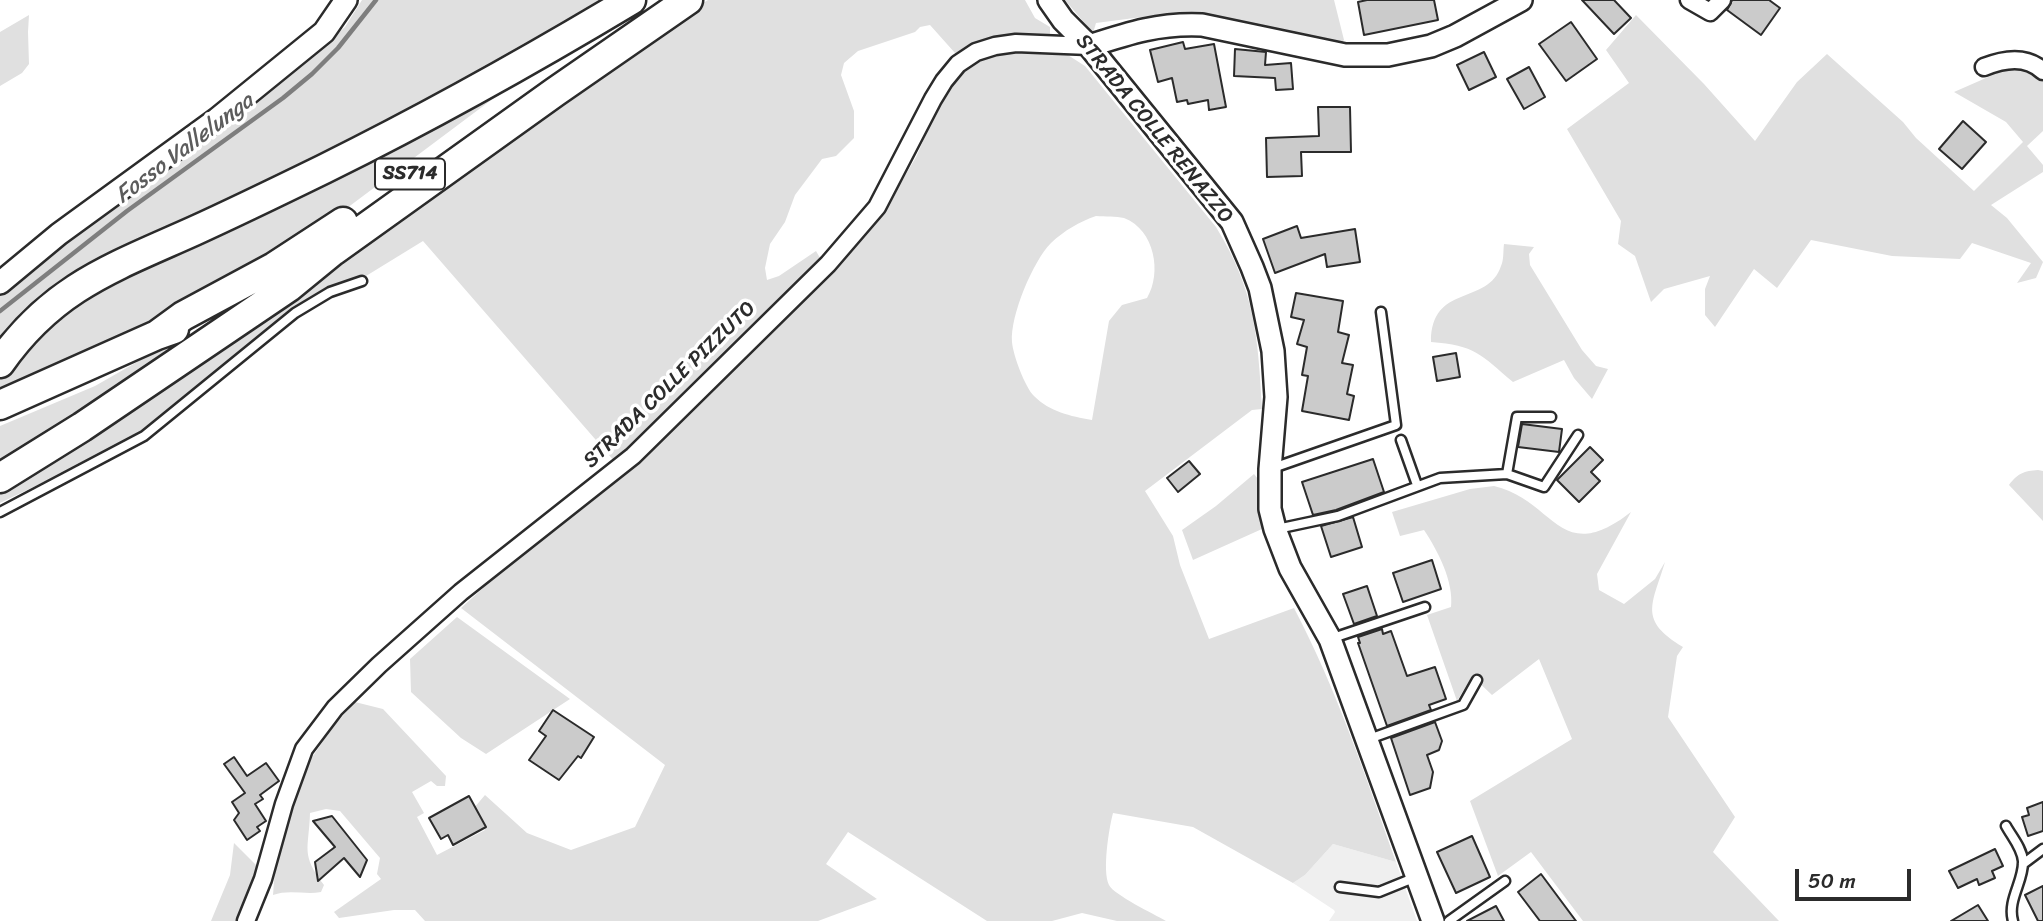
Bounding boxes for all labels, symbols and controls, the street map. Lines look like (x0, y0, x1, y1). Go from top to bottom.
street label: STRADA COLLE RENAZZO (1070, 29, 1238, 229)
water label: Fosso Vallelunga (110, 88, 260, 210)
road number: SS714 (375, 158, 445, 190)
street label: STRADA COLLE PIZZUTO (579, 296, 761, 474)
scale bar (1798, 855, 1913, 899)
text: 50 m (1808, 862, 1856, 900)

